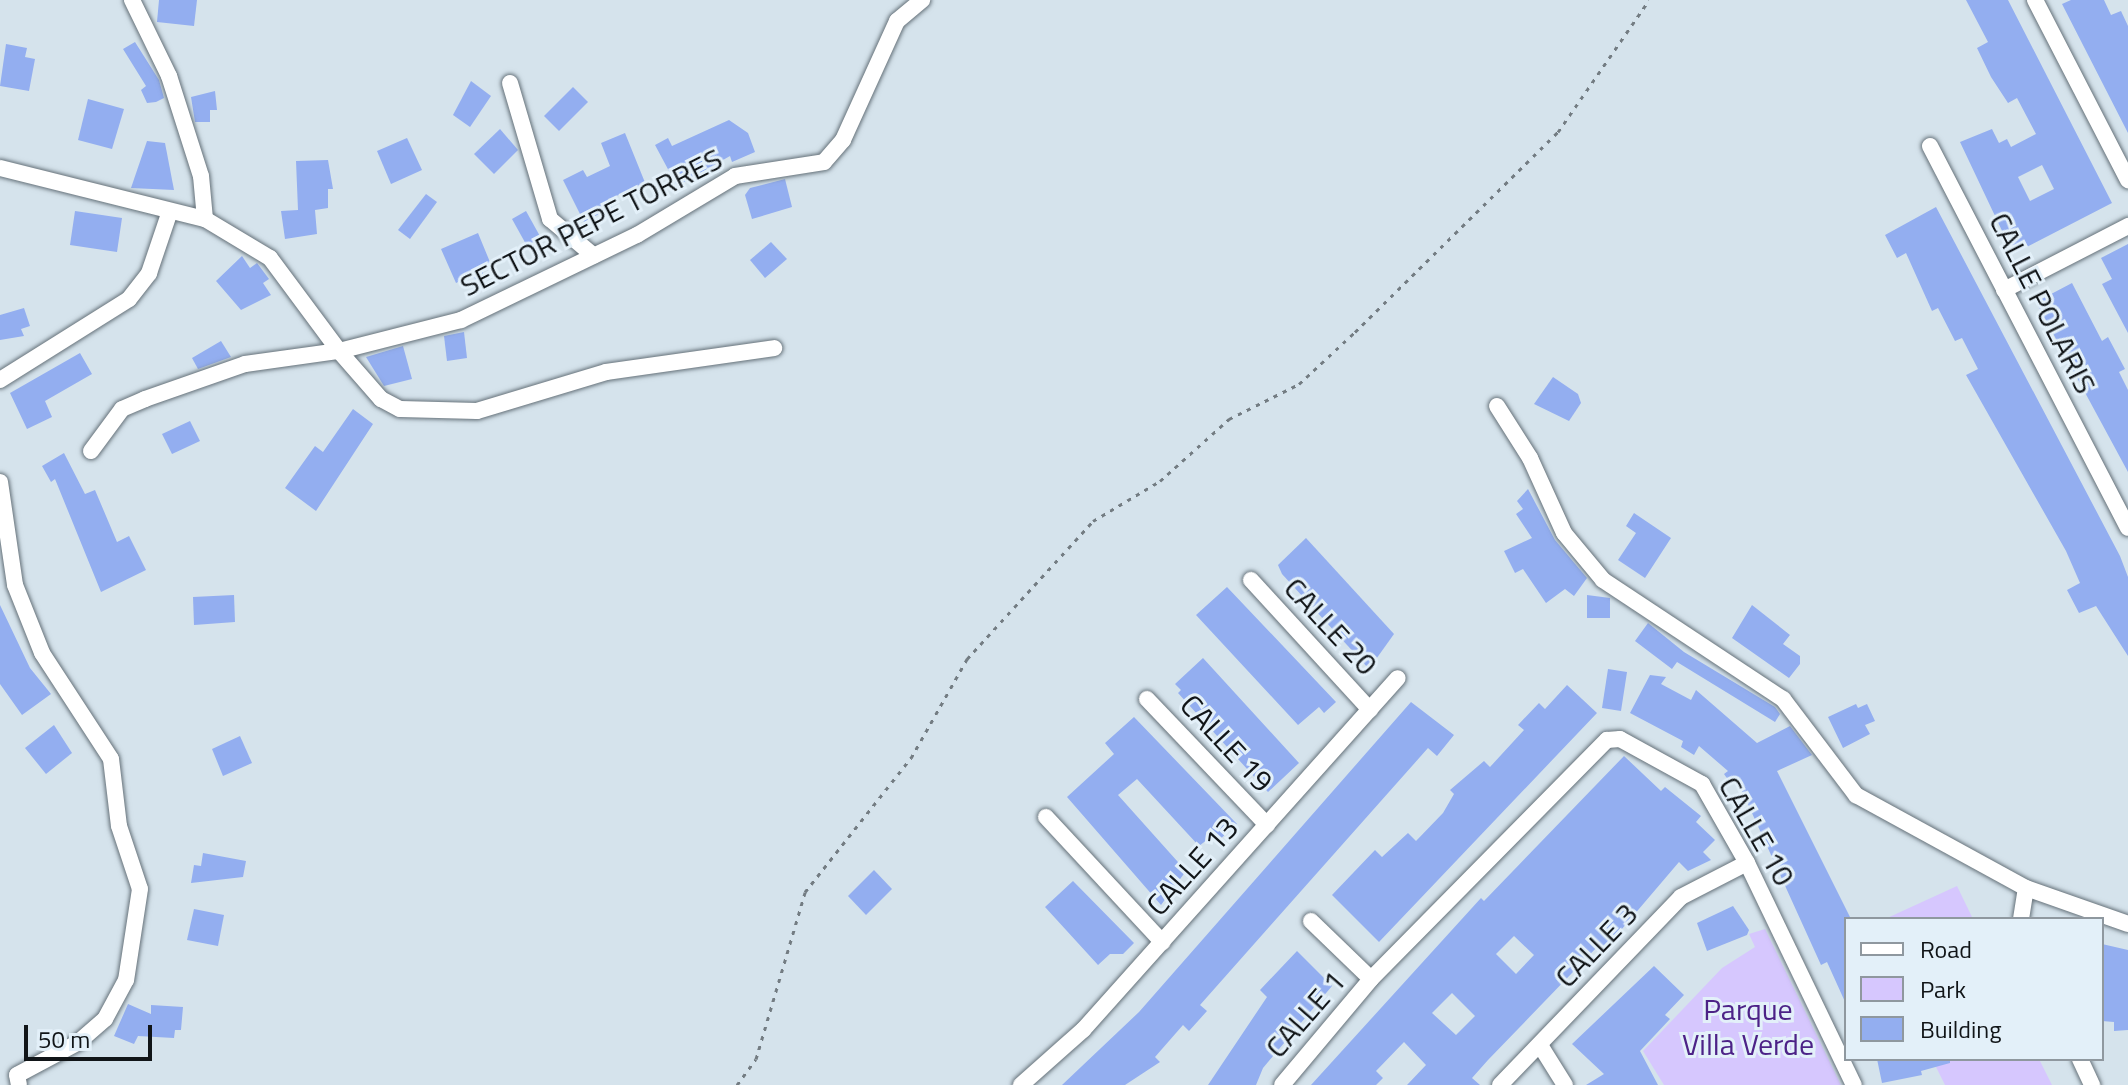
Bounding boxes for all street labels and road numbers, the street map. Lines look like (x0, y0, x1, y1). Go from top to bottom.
street label: SECTOR PEPE TORRES (454, 140, 728, 304)
street label: CALLE POLARIS (1982, 207, 2104, 399)
street label: CALLE 20 (1277, 570, 1385, 682)
street label: CALLE 19 (1173, 687, 1281, 799)
street label: CALLE 10 (1711, 770, 1803, 892)
street label: CALLE 13 (1139, 809, 1245, 923)
street label: CALLE 3 (1547, 895, 1645, 995)
street label: CALLE 1 (1258, 963, 1352, 1065)

